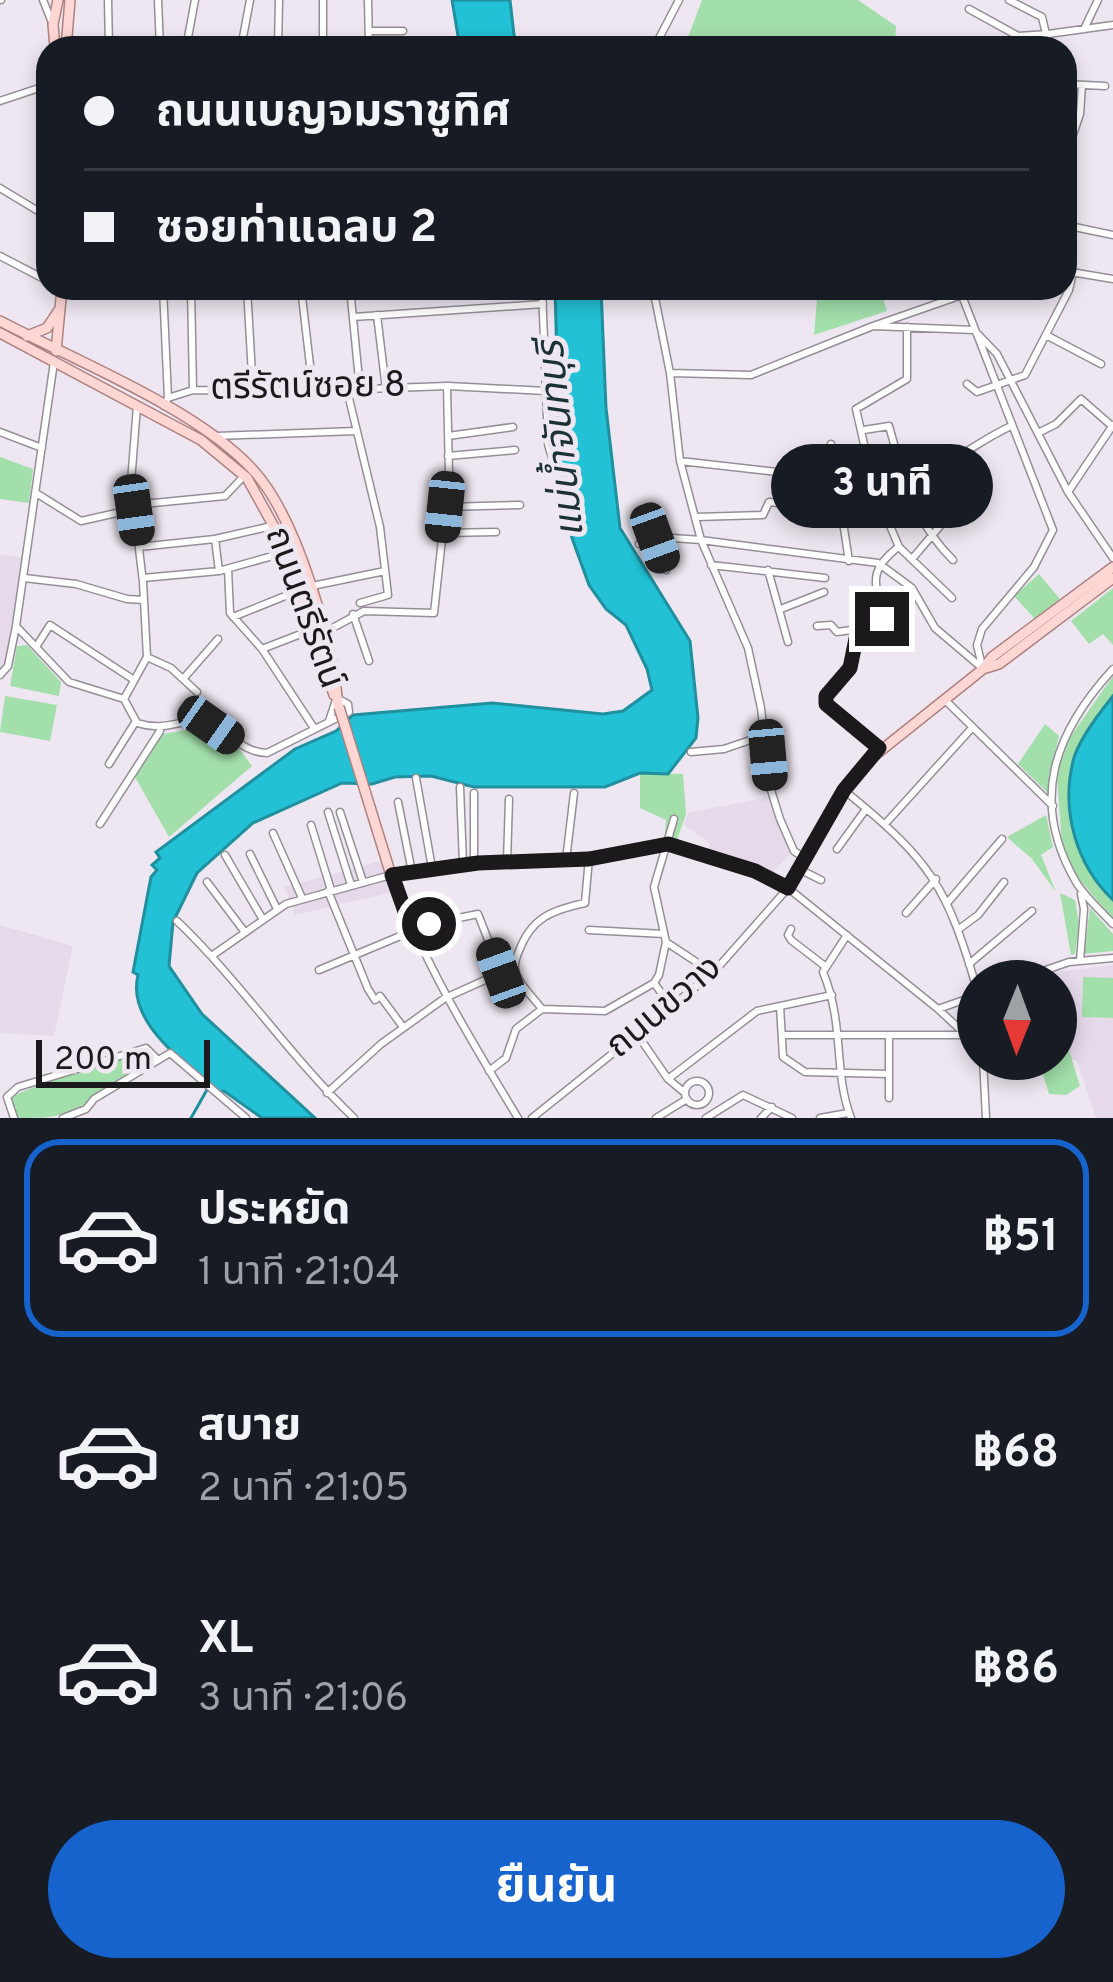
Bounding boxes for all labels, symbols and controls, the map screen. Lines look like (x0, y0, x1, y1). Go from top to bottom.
text: ถนนเบญจมราชูทิศ (156, 85, 511, 142)
text: ซอยท่าแฉลบ 2 (156, 201, 437, 258)
water label: แม่น้ำจันทบุรี (522, 332, 598, 540)
street label: ตรีรัตน์ซอย 8 (210, 363, 406, 413)
callout: 3 นาที (771, 445, 993, 529)
text: 3 นาที (832, 461, 932, 510)
car (423, 469, 467, 545)
car (111, 472, 157, 548)
car (626, 498, 684, 578)
street label: ถนนตรีรัตน์ (253, 521, 353, 695)
route end (855, 592, 909, 646)
car (171, 690, 251, 760)
car (747, 718, 789, 792)
route start (402, 897, 456, 951)
car (472, 933, 530, 1013)
street label: ถนนขวาง (598, 946, 732, 1070)
north arrow (957, 960, 1077, 1080)
map controls (957, 960, 1077, 1080)
scale bar (36, 1034, 210, 1087)
text: 200 m (54, 1040, 152, 1082)
text: ประหยัด (198, 1183, 351, 1240)
icon: car (54, 1184, 162, 1292)
text: ฿51 (982, 1210, 1059, 1267)
text: 1 นาที · 21:04 (198, 1250, 400, 1299)
text: สบาย (198, 1399, 301, 1456)
icon: car (54, 1400, 162, 1508)
text: ฿68 (972, 1426, 1059, 1483)
text: 2 นาที · 21:05 (198, 1466, 409, 1515)
text: XL (198, 1612, 253, 1669)
icon: car (54, 1616, 162, 1724)
text: ฿86 (972, 1642, 1059, 1699)
text: 3 นาที · 21:06 (198, 1676, 408, 1725)
button: ยืนยัน (48, 1820, 1065, 1958)

